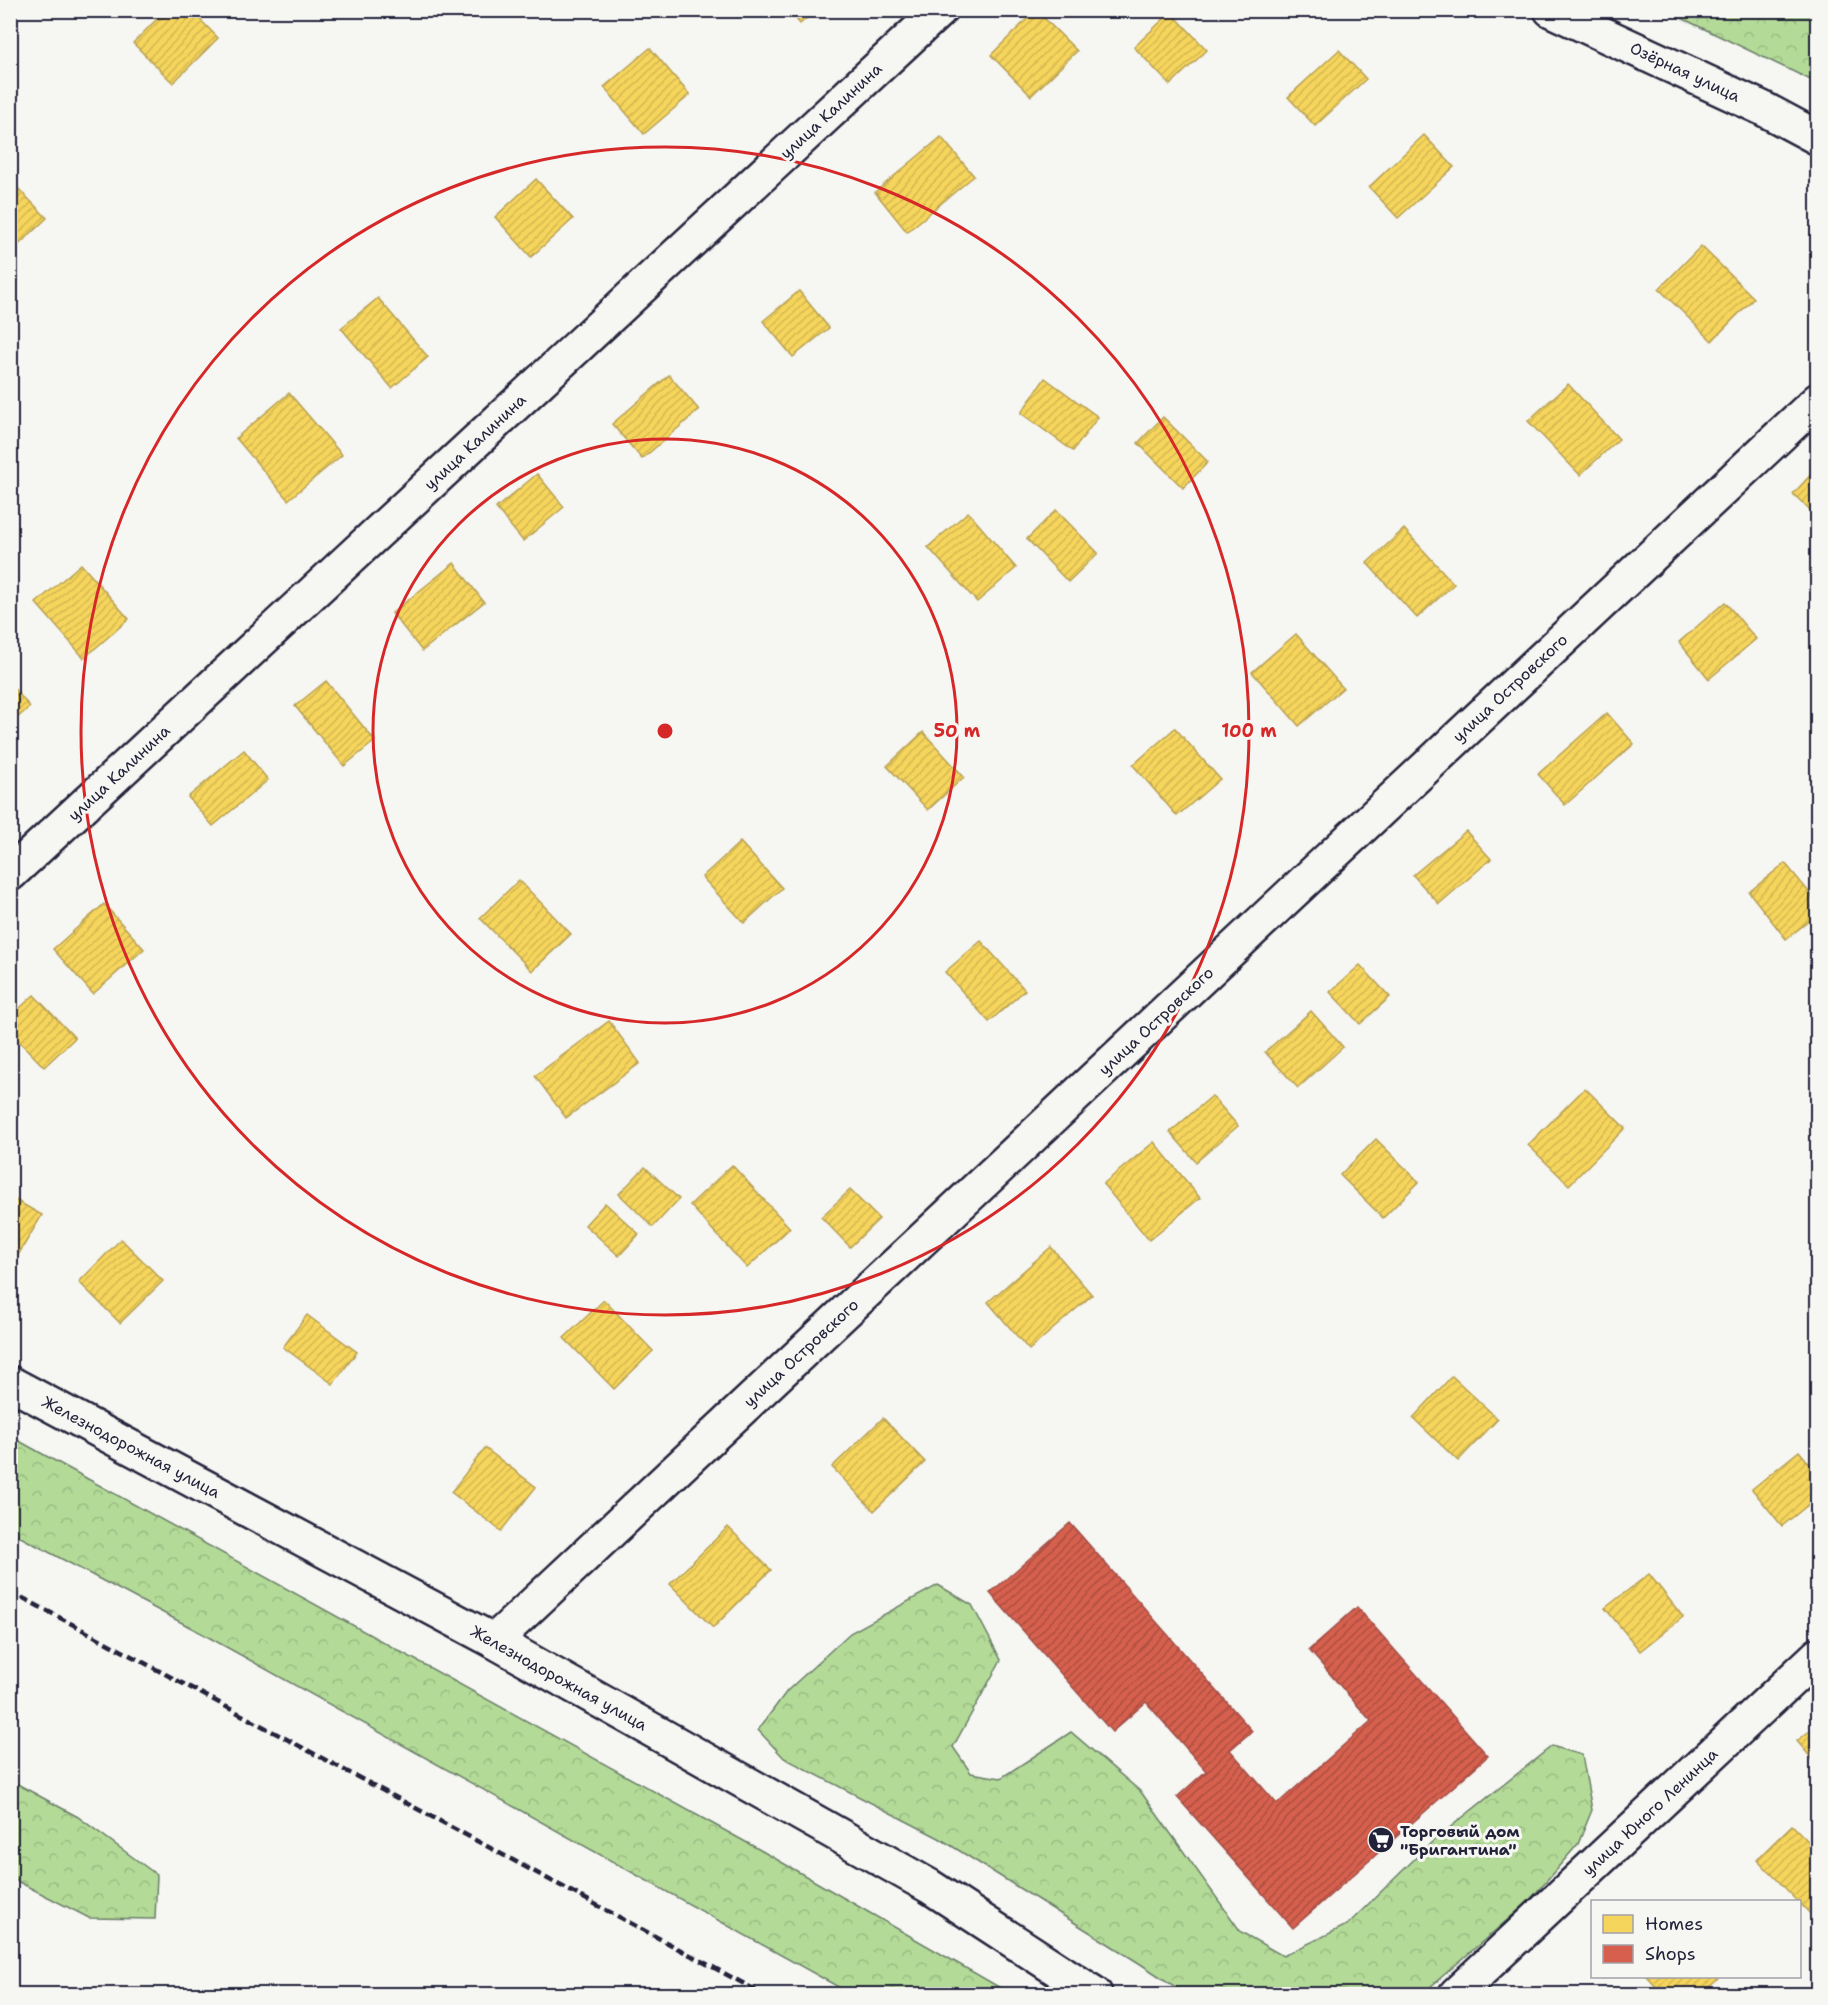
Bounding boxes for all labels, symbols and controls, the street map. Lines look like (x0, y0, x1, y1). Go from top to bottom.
street label: Озёрная улица (1627, 37, 1743, 107)
street label: улица Калинина (776, 58, 887, 164)
street label: улица Калинина (420, 389, 531, 495)
street label: улица Островского (1448, 629, 1572, 747)
text: 50 m (934, 719, 981, 743)
text: 100 m (1221, 719, 1277, 743)
street label: улица Калинина (64, 720, 175, 826)
centre of rings (655, 721, 675, 741)
street label: улица Островского (1094, 962, 1218, 1080)
street label: улица Островского (739, 1294, 863, 1412)
street label: Железнодорожная улица (38, 1391, 224, 1503)
street label: Железнодорожная улица (467, 1621, 651, 1735)
street label: улица Юного Ленинца (1578, 1744, 1722, 1880)
place label: Торговый дом "Бригантина" (1400, 1821, 1520, 1860)
supermarket icon: Торговый дом "Бригантина" (1366, 1825, 1396, 1855)
legend (1591, 1900, 1801, 1978)
text: Homes (1645, 1912, 1703, 1936)
text: Shops (1645, 1942, 1696, 1966)

